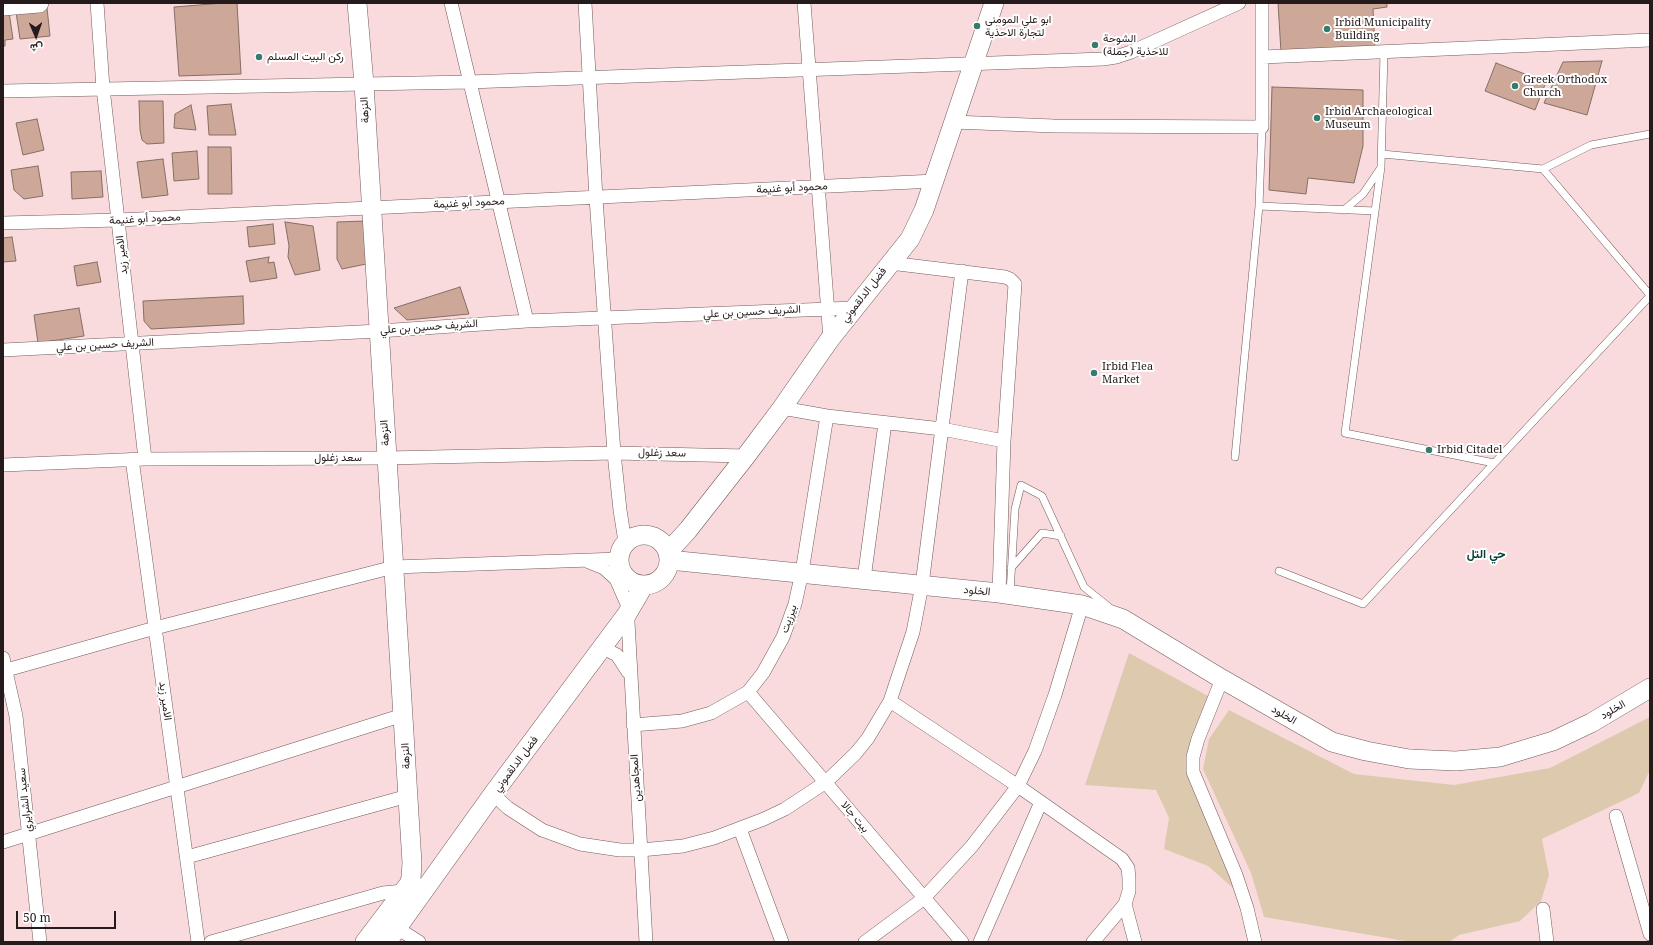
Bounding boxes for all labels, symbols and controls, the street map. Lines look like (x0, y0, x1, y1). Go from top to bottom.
place label: ابو علي المومني لتجارة الاحذية (985, 13, 1051, 39)
north arrow (16, 16, 56, 56)
place label: Irbid Municipality Building (1335, 16, 1431, 42)
marker: ابو علي المومني لتجارة الاحذية (972, 21, 982, 31)
marker: Irbid Municipality Building (1322, 24, 1332, 34)
place label: الشوحة للاحذية (جملة) (1103, 32, 1168, 58)
marker: الشوحة للاحذية (جملة) (1090, 40, 1100, 50)
text: ش (30, 41, 43, 56)
place label: ركن البيت المسلم (267, 50, 344, 64)
marker: ركن البيت المسلم (254, 52, 264, 62)
place label: Greek Orthodox Church (1523, 73, 1607, 99)
marker: Greek Orthodox Church (1510, 81, 1520, 91)
street label: النزهة (358, 97, 372, 123)
place label: Irbid Archaeological Museum (1325, 105, 1432, 131)
marker: Irbid Archaeological Museum (1312, 113, 1322, 123)
street label: محمود أبو غنيمة (756, 180, 828, 196)
street label: محمود أبو غنيمة (433, 195, 505, 211)
street label: محمود أبو غنيمة (109, 211, 181, 227)
street label: الامير زيد (113, 235, 131, 275)
street label: فضل الدلقموني (838, 265, 890, 325)
street label: الشريف حسين بن علي (703, 303, 801, 321)
street label: الشريف حسين بن علي (380, 317, 478, 337)
street label: الشريف حسين بن علي (56, 336, 154, 354)
place label: Irbid Flea Market (1102, 360, 1153, 386)
marker: Irbid Flea Market (1089, 368, 1099, 378)
street label: النزهة (378, 419, 392, 447)
place label: Irbid Citadel (1437, 443, 1502, 457)
marker: Irbid Citadel (1424, 445, 1434, 455)
street label: سعد زغلول (638, 446, 686, 460)
street label: سعد زغلول (314, 451, 362, 465)
district label: حي التل (1467, 548, 1505, 562)
street label: الخلود (963, 583, 991, 599)
street label: بيرزيت (778, 603, 800, 635)
street label: الامير زيد (156, 681, 174, 721)
street label: الخلود (1598, 698, 1628, 722)
street label: الخلود (1269, 703, 1299, 727)
street label: فضل الدلقموني (491, 734, 541, 794)
street label: النزهة (399, 743, 413, 769)
street label: المجاهدين (628, 754, 644, 802)
street label: سعيد الشرايري (15, 767, 35, 833)
street label: بيت جالا (838, 799, 872, 835)
scale bar (18, 903, 118, 929)
text: 50 m (23, 909, 51, 926)

